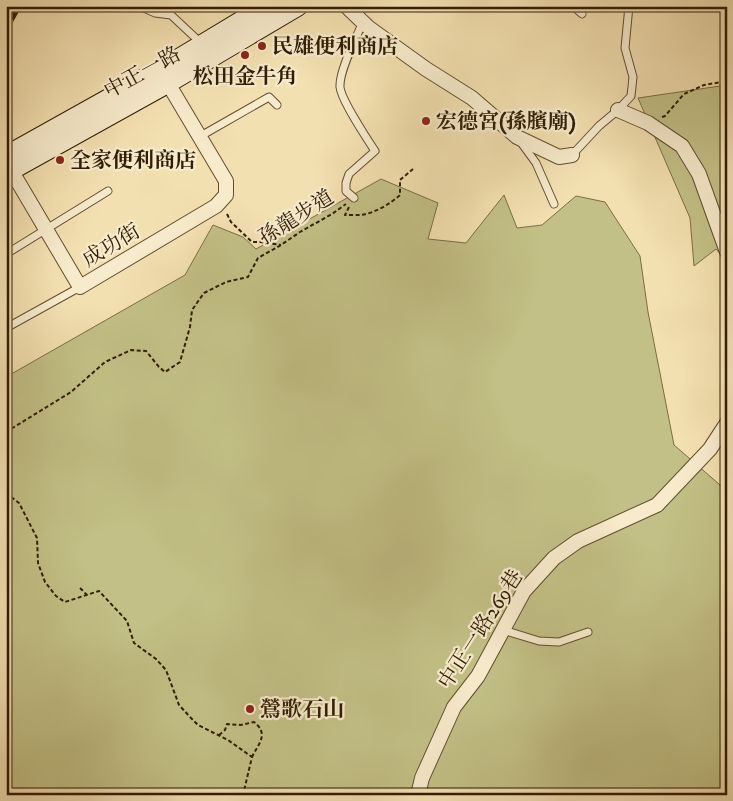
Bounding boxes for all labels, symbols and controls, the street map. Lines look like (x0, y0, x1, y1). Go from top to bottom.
place label: 民雄便利商店 (272, 34, 398, 60)
marker: 民雄便利商店 (256, 40, 268, 52)
street label: 中正一路 (99, 41, 186, 105)
marker: 松田金牛角 (239, 49, 251, 61)
place label: 松田金牛角 (193, 64, 298, 90)
place label: 宏德宮(孫臏廟) (436, 109, 576, 135)
marker: 宏德宮(孫臏廟) (420, 115, 432, 127)
place label: 全家便利商店 (70, 148, 196, 174)
marker: 全家便利商店 (54, 154, 66, 166)
street label: 孫龍步道 (254, 185, 339, 251)
street label: 成功街 (78, 218, 145, 273)
street label: 中正一路269巷 (433, 565, 529, 694)
place label: 鶯歌石山 (260, 697, 344, 723)
marker: 鶯歌石山 (244, 703, 256, 715)

